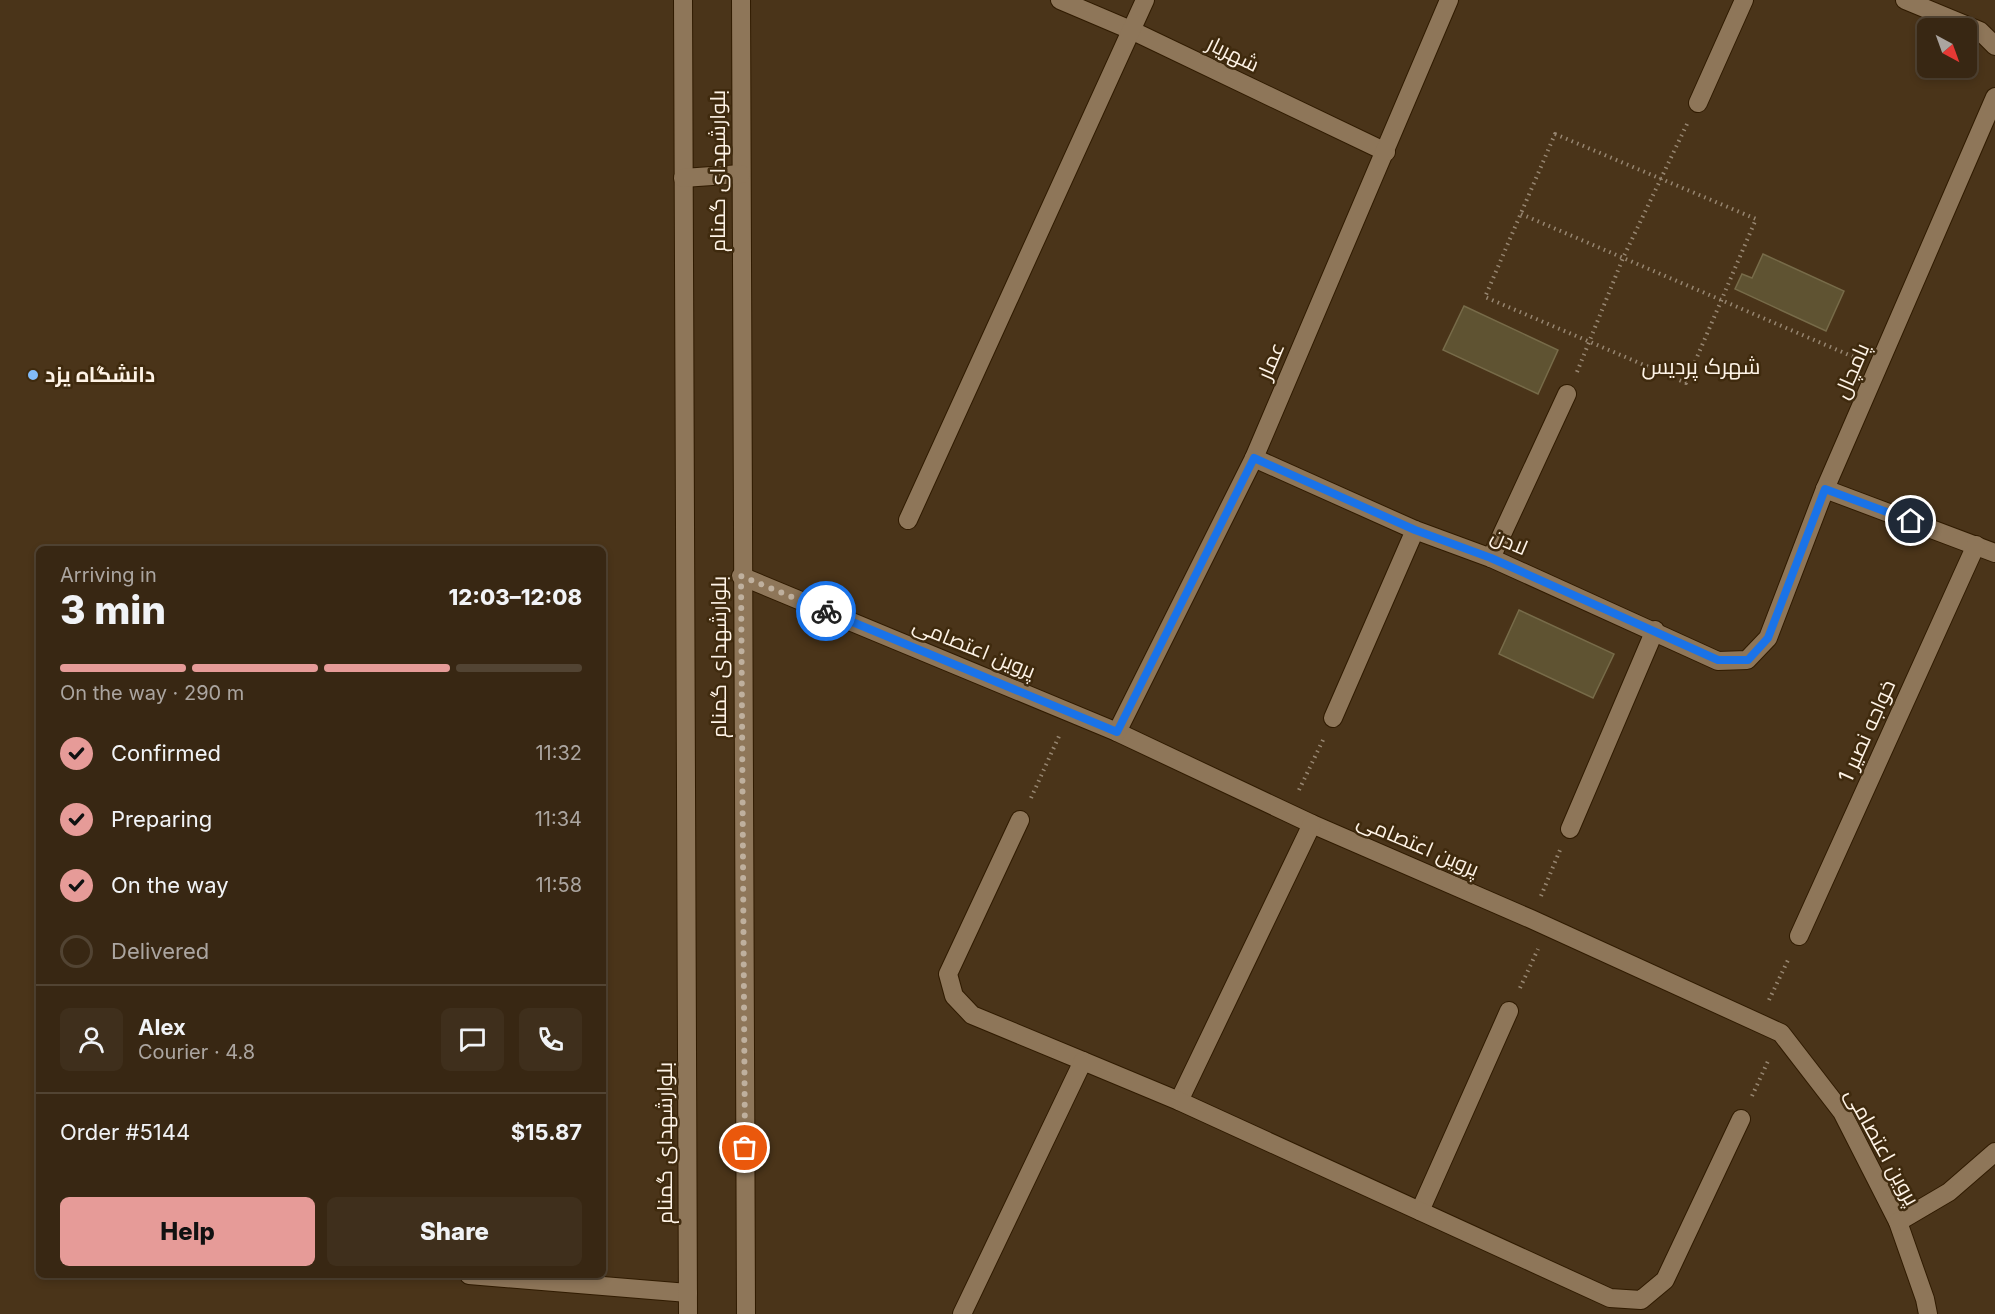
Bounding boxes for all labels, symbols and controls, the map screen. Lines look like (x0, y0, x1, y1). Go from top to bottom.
north arrow (1917, 18, 1977, 78)
map controls (1917, 18, 1977, 78)
street label: شهریار (1202, 30, 1263, 78)
street label: بلوارشهدای گمنام (705, 90, 732, 252)
street label: عمار (1251, 338, 1290, 384)
street label: پامچال (1829, 339, 1876, 403)
district label: شهرک پردیس (1641, 353, 1761, 381)
place label: دانشگاه یزد (45, 362, 155, 387)
marker: دانشگاه یزد (26, 368, 40, 382)
pin (1885, 495, 1936, 546)
icon: home (1894, 504, 1927, 537)
street label: لادن (1487, 523, 1531, 561)
text: Arriving in (60, 563, 157, 587)
street label: بلوارشهدای گمنام (706, 576, 733, 738)
courier (796, 581, 856, 641)
text: 12:03–12:08 (449, 584, 582, 610)
text: 3 min (60, 586, 166, 633)
icon: bike (810, 595, 843, 628)
street label: پروین اعتصامی (909, 612, 1039, 685)
street label: خواجه نصیر 1 (1833, 676, 1900, 786)
text: On the way · 290 m (60, 681, 244, 705)
icon: check (60, 737, 93, 770)
text: Confirmed (111, 740, 221, 766)
text: 11:32 (535, 741, 582, 765)
icon: check (60, 803, 93, 836)
text: Preparing (111, 806, 212, 832)
text: 11:34 (535, 807, 582, 831)
street label: پروین اعتصامی (1353, 808, 1483, 883)
icon: check (60, 869, 93, 902)
text: On the way (111, 872, 229, 898)
text: 11:58 (535, 873, 582, 897)
text: Delivered (111, 938, 209, 964)
button: person (60, 1008, 123, 1071)
button: chat (441, 1008, 504, 1071)
button: phone (519, 1008, 582, 1071)
text: Alex (138, 1014, 186, 1040)
text: Courier · 4.8 (138, 1040, 255, 1064)
street label: بلوارشهدای گمنام (652, 1062, 679, 1224)
street label: پروین اعتصامی (1838, 1084, 1925, 1211)
text: Order #5144 (60, 1119, 190, 1145)
text: $15.87 (511, 1119, 582, 1145)
pin (719, 1122, 770, 1173)
icon: bag (728, 1131, 761, 1164)
button: Help (60, 1197, 315, 1266)
button: Share (327, 1197, 582, 1266)

